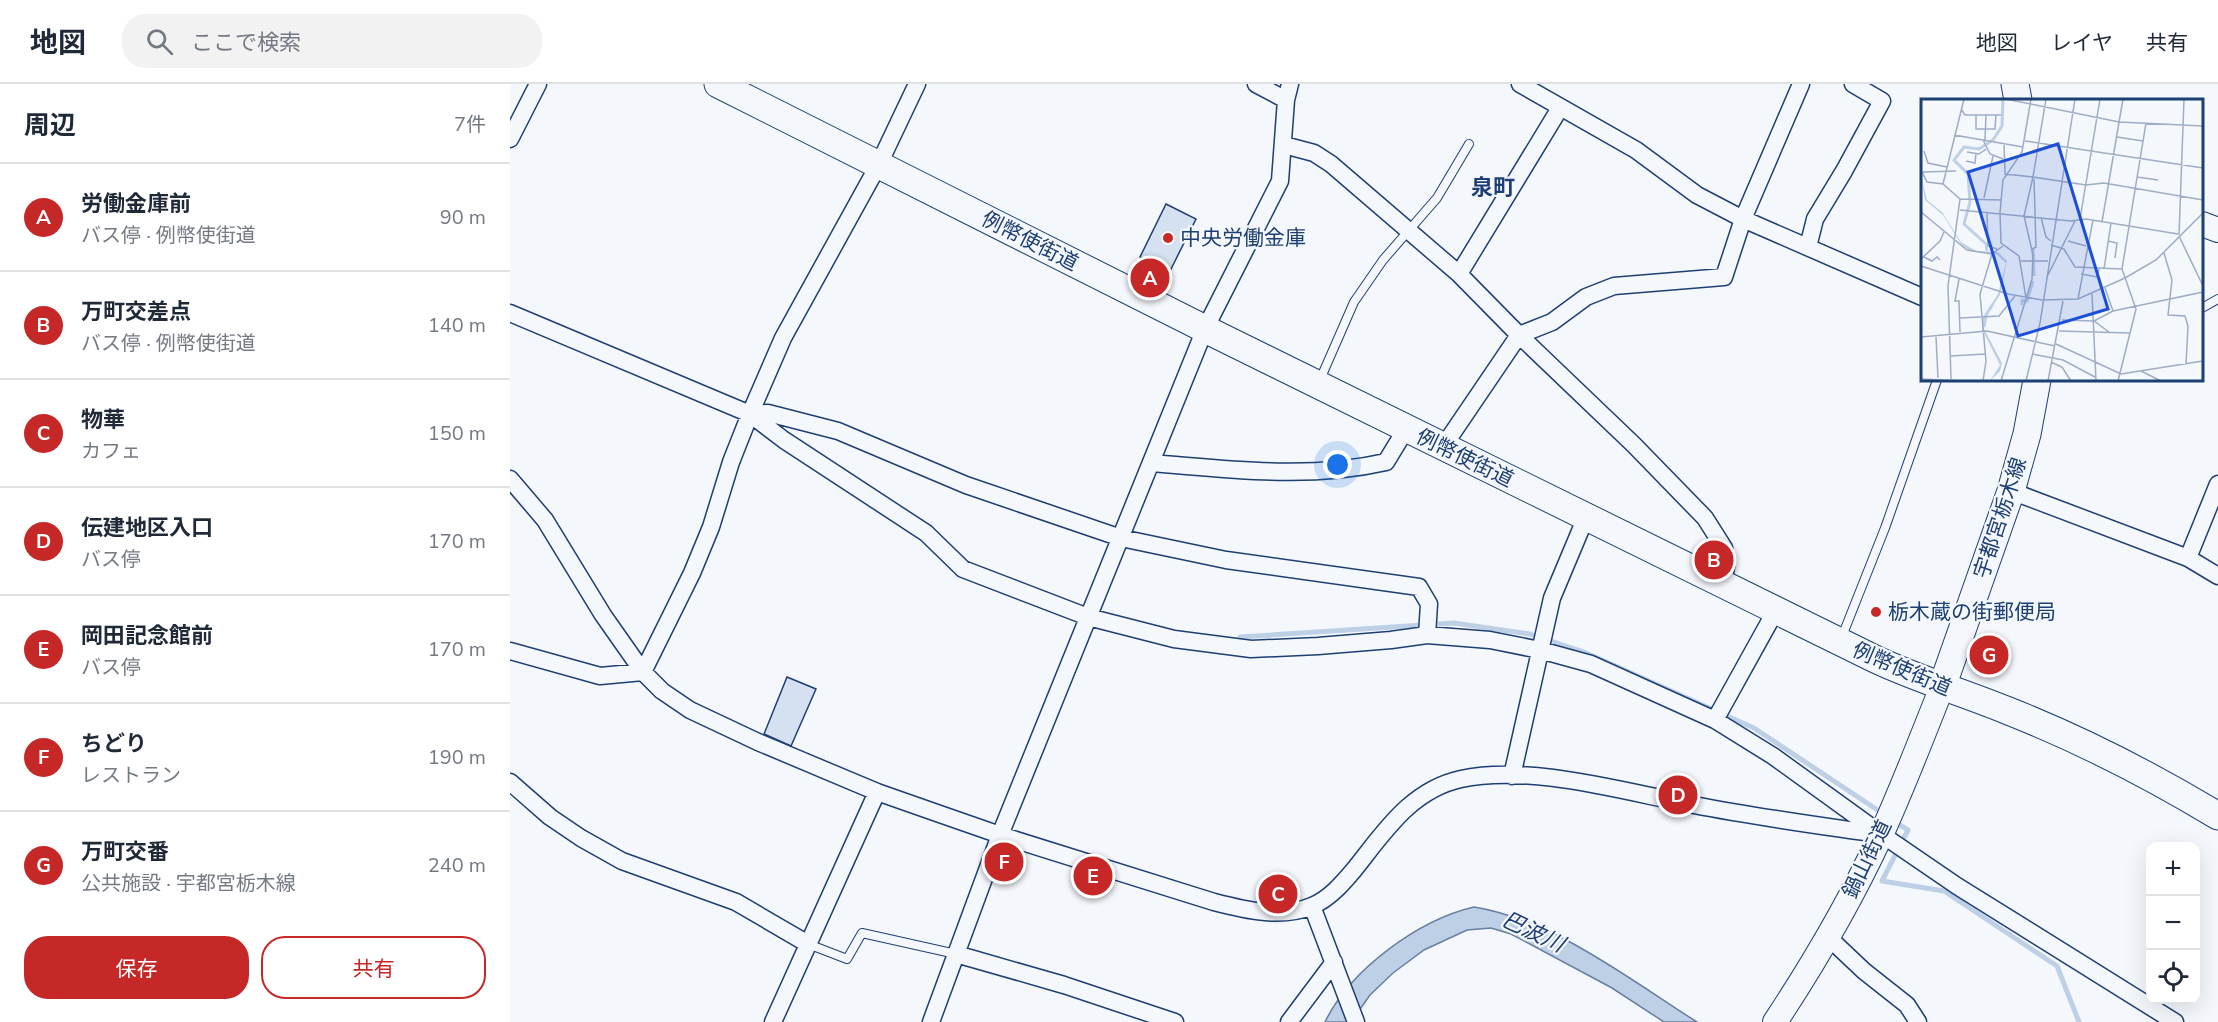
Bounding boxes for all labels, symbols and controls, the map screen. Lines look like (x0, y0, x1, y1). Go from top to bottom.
search box (122, 14, 542, 68)
text: 地図 (30, 24, 86, 62)
icon: search (143, 25, 176, 58)
text: ここで検索 (191, 28, 301, 58)
text: 地図 (1976, 29, 2018, 57)
text: レイヤ (2051, 29, 2113, 57)
text: 共有 (2146, 29, 2188, 57)
inset map (1921, 99, 2203, 381)
text: 周辺 (24, 108, 76, 143)
text: 7件 (454, 111, 486, 138)
district label: 泉町 (1471, 173, 1515, 203)
text: 労働金庫前 (81, 189, 191, 219)
text: A (36, 204, 51, 231)
text: 90 m (440, 204, 486, 231)
street label: 例幣使街道 (977, 205, 1083, 277)
text: バス停 · 例幣使街道 (81, 222, 256, 249)
place label: 中央労働金庫 (1180, 224, 1306, 252)
marker: 中央労働金庫 (1161, 231, 1175, 245)
pin: A (1130, 256, 1170, 300)
text: 万町交差点 (81, 297, 191, 327)
text: B (37, 312, 50, 339)
text: 140 m (428, 312, 486, 339)
text: バス停 · 例幣使街道 (81, 330, 256, 357)
text: 物華 (81, 405, 125, 435)
text: C (37, 420, 50, 447)
text: 150 m (428, 420, 486, 447)
street label: 例幣使街道 (1412, 422, 1518, 494)
text: カフェ (81, 438, 141, 465)
your location (1323, 450, 1352, 479)
street label: 宇都宮栃木線 (1967, 454, 2033, 582)
text: 伝建地区入口 (81, 513, 213, 543)
text: D (36, 528, 51, 555)
text: 170 m (428, 528, 486, 555)
pin: B (1694, 538, 1734, 582)
text: バス停 (81, 546, 141, 573)
place label: 栃木蔵の街郵便局 (1888, 598, 2056, 626)
marker: 栃木蔵の街郵便局 (1869, 605, 1883, 619)
text: 岡田記念館前 (81, 621, 213, 651)
pin: G (1970, 632, 2008, 678)
text: E (38, 636, 49, 663)
text: 170 m (428, 636, 486, 663)
street label: 例幣使街道 (1848, 636, 1956, 702)
text: バス停 (81, 654, 141, 681)
text: ちどり (81, 729, 147, 759)
text: F (38, 744, 49, 771)
text: 190 m (428, 744, 486, 771)
text: レストラン (81, 762, 181, 789)
pin: D (1658, 772, 1698, 818)
street label: 鍋山街道 (1836, 815, 1898, 903)
text: 万町交番 (81, 837, 169, 867)
pin: F (984, 840, 1024, 884)
map controls (2146, 842, 2200, 1004)
button: + (2146, 842, 2200, 896)
text: G (36, 852, 51, 879)
text: 240 m (428, 852, 486, 879)
pin: E (1074, 854, 1112, 898)
text: 公共施設 · 宇都宮栃木線 (81, 870, 296, 897)
pin: C (1258, 872, 1298, 916)
button: − (2146, 896, 2200, 950)
water label: 巴波川 (1497, 904, 1571, 960)
button: 保存 (24, 936, 249, 999)
button: 共有 (261, 936, 486, 999)
button: locate (2146, 950, 2200, 1004)

